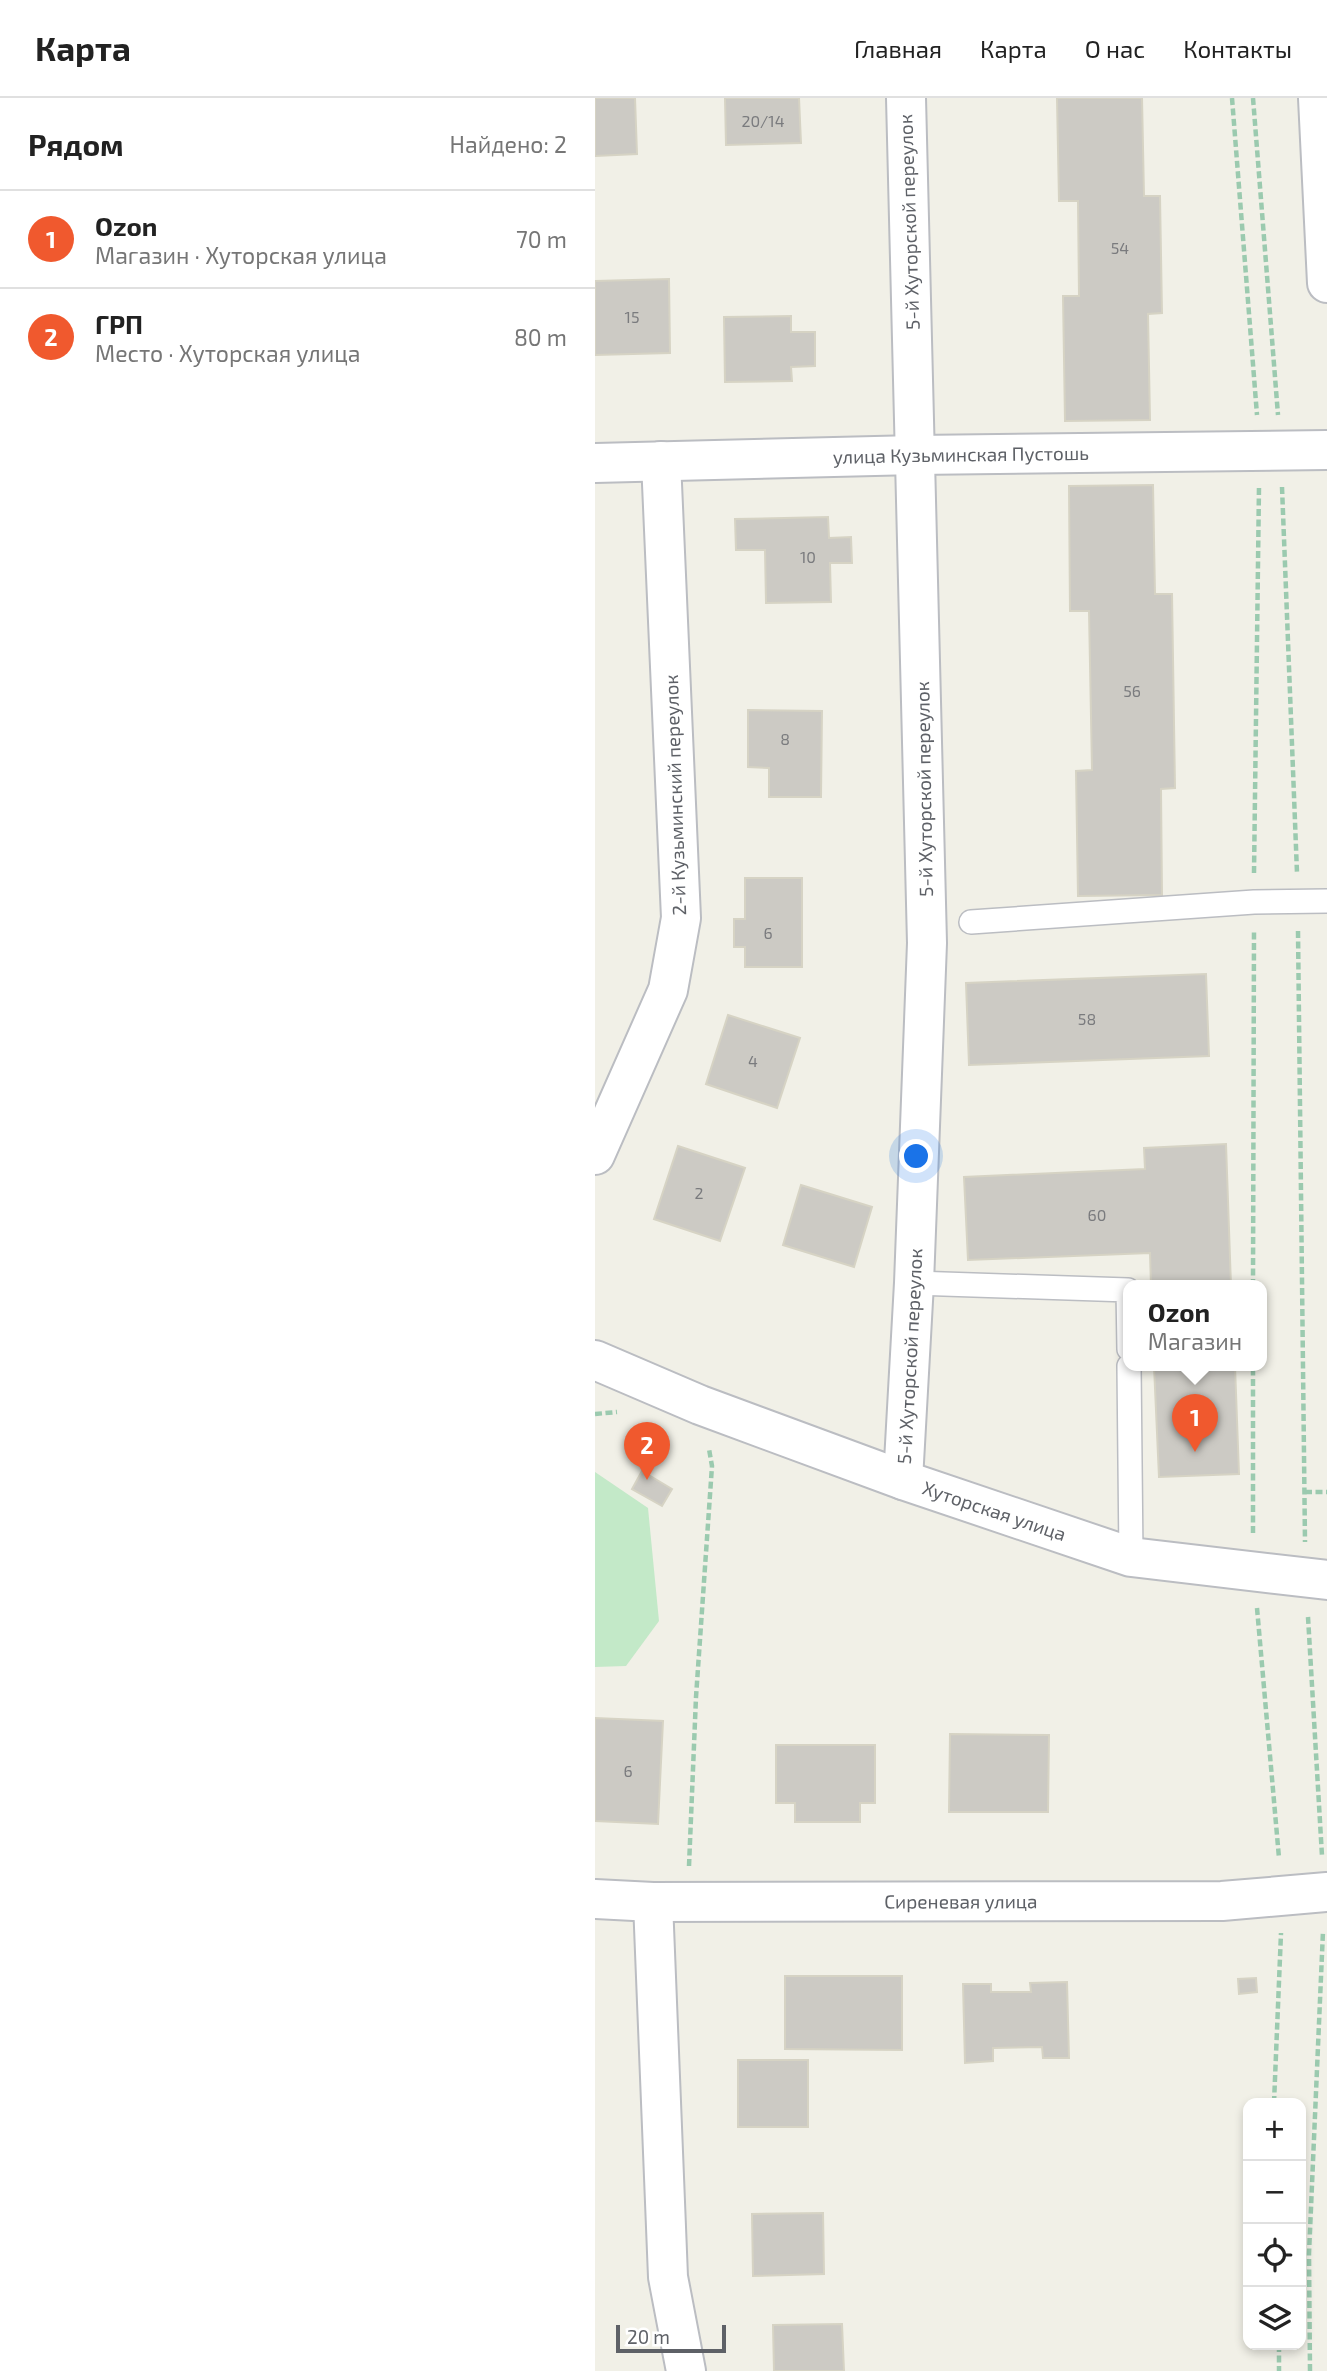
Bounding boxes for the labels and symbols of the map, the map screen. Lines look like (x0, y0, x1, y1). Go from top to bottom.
house number: 20/14 (741, 111, 785, 130)
street label: 5-й Хуторской переулок (893, 114, 925, 330)
house number: 54 (1111, 238, 1129, 257)
house number: 15 (625, 307, 639, 326)
street label: улица Кузьминская Пустошь (833, 441, 1089, 469)
house number: 10 (800, 547, 816, 566)
street label: 2-й Кузьминский переулок (659, 674, 691, 916)
street label: 5-й Хуторской переулок (910, 681, 938, 897)
house number: 56 (1123, 681, 1141, 700)
house number: 8 (780, 729, 790, 748)
house number: 6 (763, 923, 773, 942)
house number: 58 (1078, 1009, 1096, 1028)
house number: 4 (748, 1051, 758, 1070)
your location (899, 1139, 933, 1173)
house number: 2 (695, 1183, 704, 1202)
house number: 60 (1088, 1205, 1106, 1224)
street label: 5-й Хуторской переулок (892, 1248, 926, 1465)
pin: 1 (1172, 1394, 1218, 1452)
pin: 2 (624, 1422, 670, 1480)
street label: Хуторская улица (920, 1475, 1069, 1545)
house number: 6 (623, 1761, 633, 1780)
street label: Сиреневая улица (884, 1889, 1038, 1913)
scale bar (616, 2322, 726, 2354)

